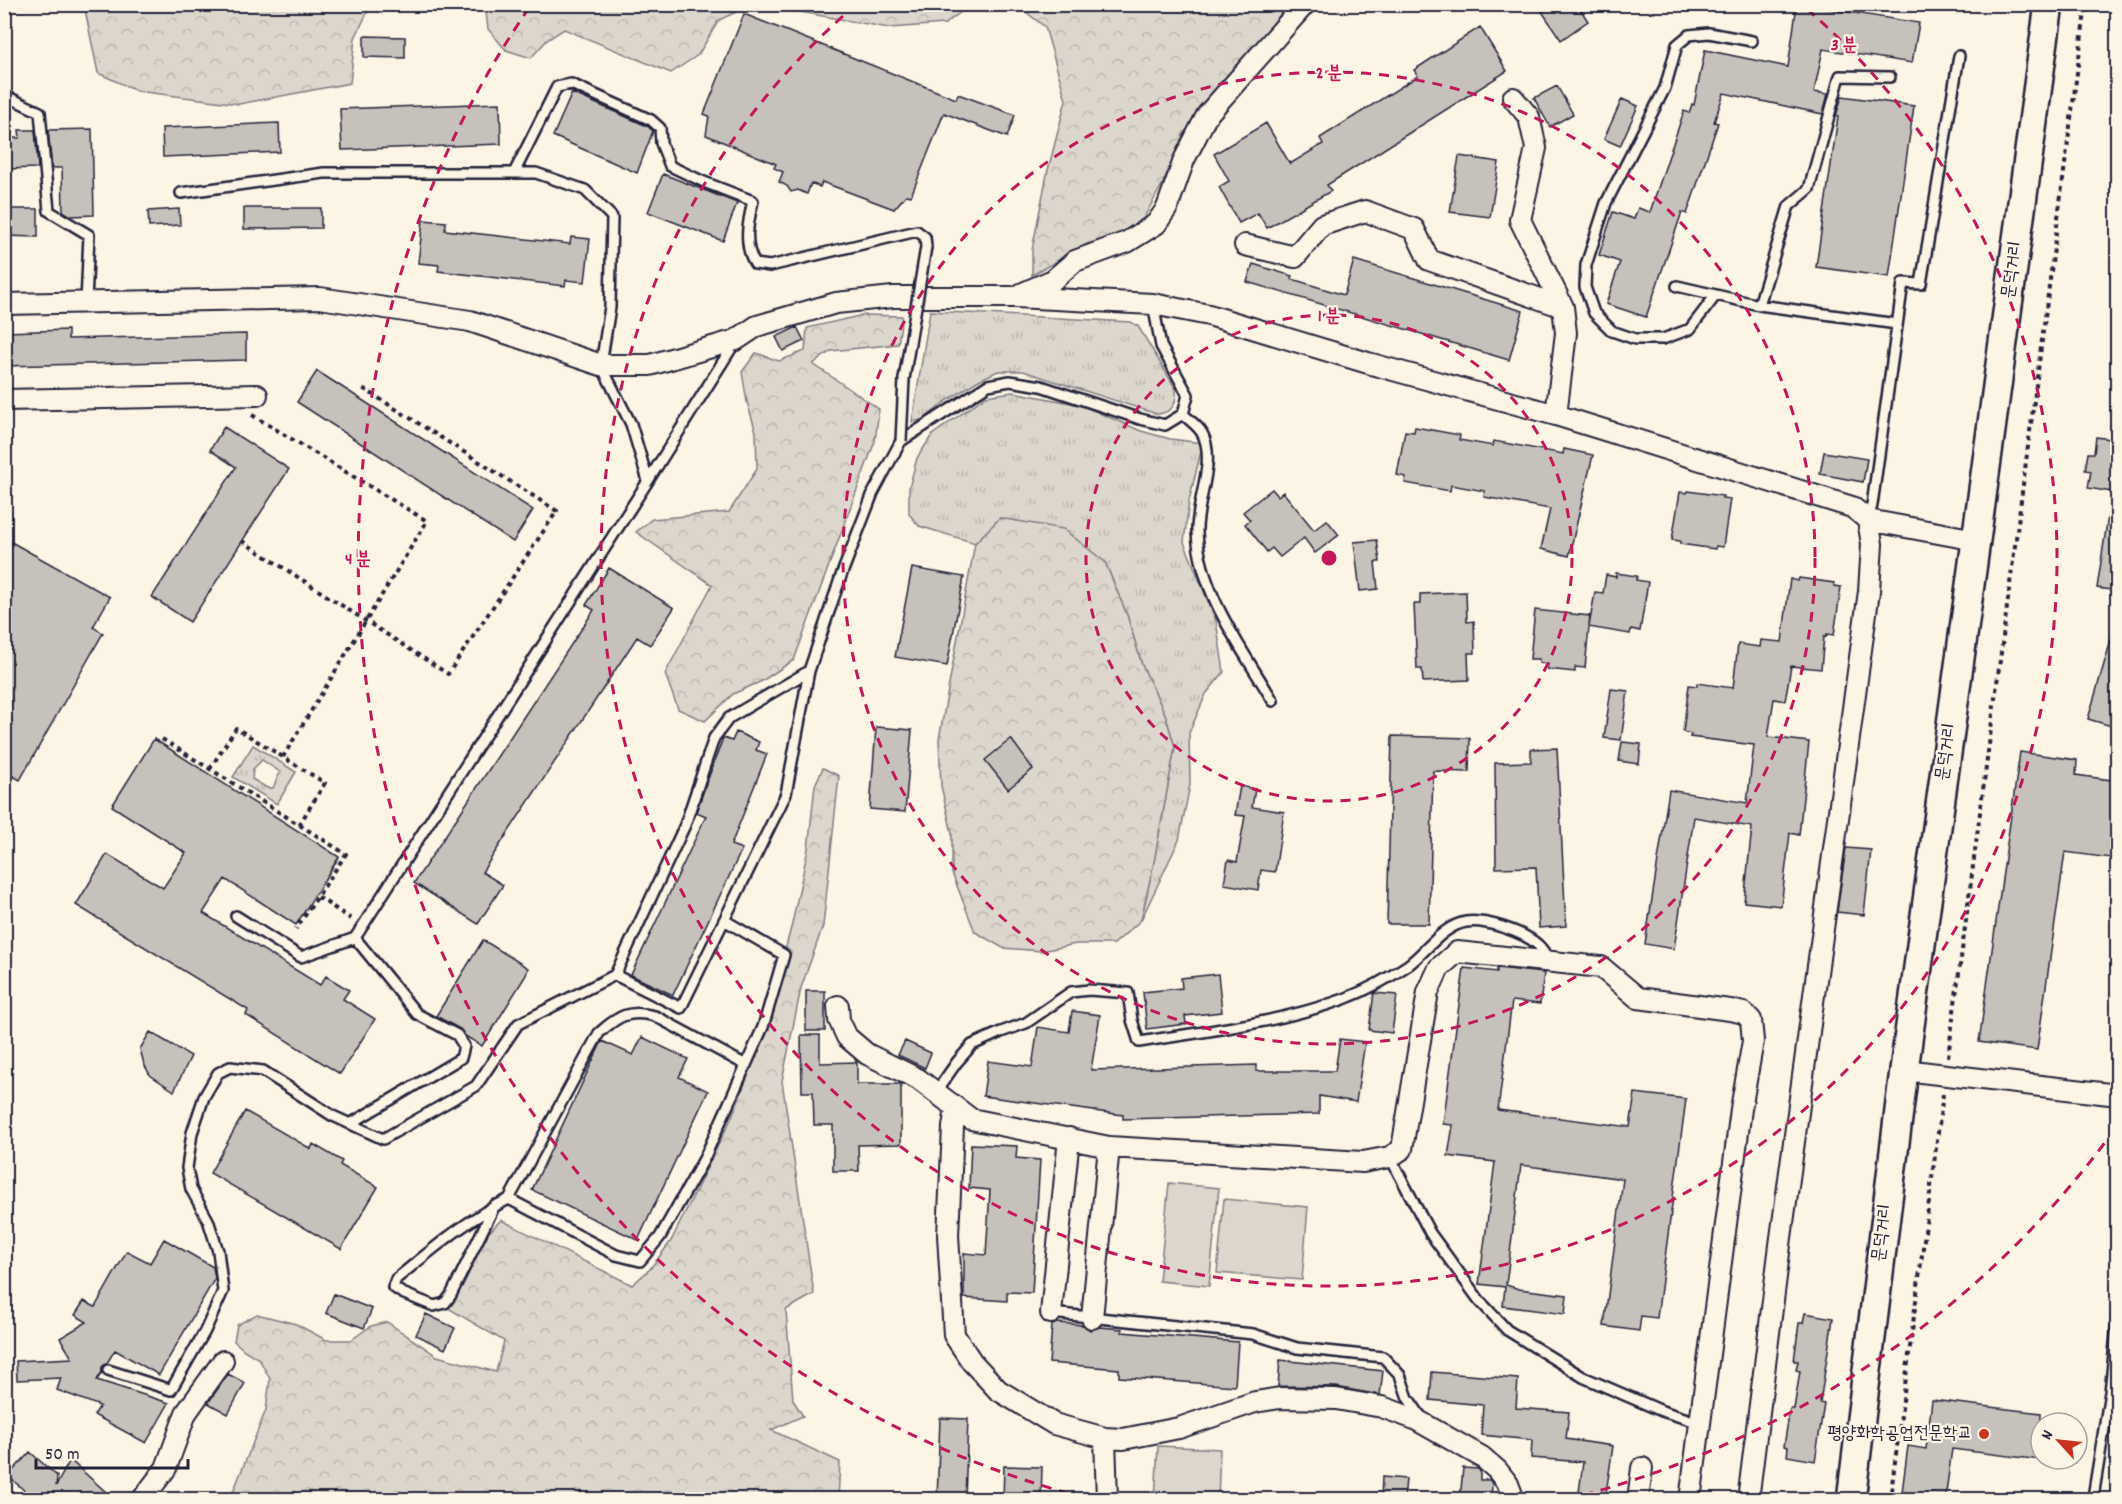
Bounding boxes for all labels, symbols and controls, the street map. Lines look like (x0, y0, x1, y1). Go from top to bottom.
text: 3 분 (1831, 34, 1857, 59)
text: 2 분 (1316, 62, 1342, 87)
street label: 문덕거리 (1997, 240, 2029, 300)
text: 1 분 (1318, 305, 1340, 330)
text: 4 분 (345, 548, 371, 573)
centre of rings (1319, 548, 1339, 568)
street label: 문덕거리 (1931, 722, 1963, 782)
street label: 문덕거리 (1867, 1203, 1899, 1263)
north arrow (2029, 1411, 2089, 1471)
place label: 평양화학공업전문학교 (1827, 1422, 1972, 1447)
text: N (2036, 1426, 2060, 1444)
marker: 평양화학공업전문학교 (1977, 1427, 1991, 1441)
scale bar (36, 1432, 188, 1470)
text: 50 m (45, 1443, 80, 1468)

